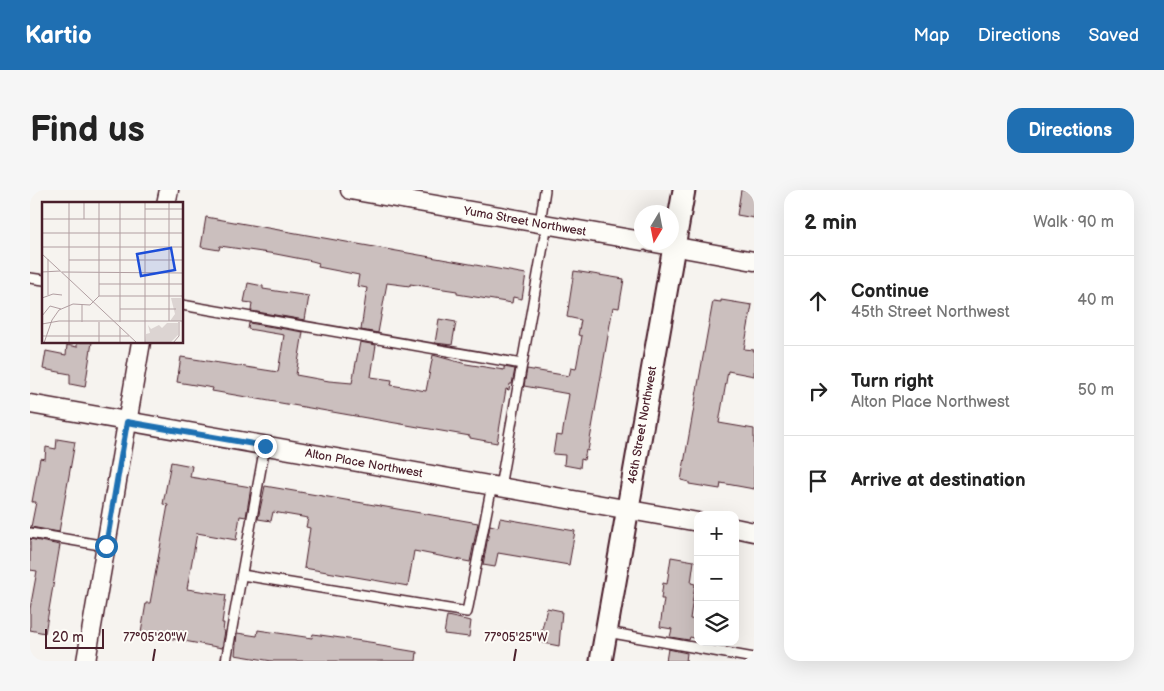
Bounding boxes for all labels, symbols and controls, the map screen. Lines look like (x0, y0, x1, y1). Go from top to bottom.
text: Kartio (25, 21, 92, 50)
text: Map (914, 25, 950, 46)
text: Directions (978, 25, 1060, 46)
text: Saved (1088, 25, 1139, 46)
button: Directions (1007, 108, 1134, 153)
text: Find us (30, 109, 145, 152)
inset map (42, 202, 184, 344)
street label: Yuma Street Northwest (461, 203, 588, 240)
north arrow (634, 205, 679, 250)
text: 2 min (804, 210, 857, 235)
text: Walk · 90 m (1033, 213, 1114, 232)
text: Continue (851, 280, 929, 303)
icon: ahead (804, 287, 832, 315)
text: 40 m (1077, 291, 1114, 310)
text: 45th Street Northwest (851, 303, 1010, 322)
street label: 46th Street Northwest (625, 365, 660, 485)
text: Turn right (851, 370, 934, 393)
icon: right (804, 377, 832, 405)
text: 50 m (1078, 381, 1114, 400)
text: Alton Place Northwest (851, 393, 1010, 412)
route end (254, 435, 277, 458)
street label: Alton Place Northwest (304, 446, 424, 481)
icon: arrive (804, 467, 832, 495)
text: Arrive at destination (851, 469, 1026, 492)
map controls (694, 511, 739, 646)
button: + (694, 511, 739, 556)
route start (95, 535, 118, 558)
button: − (694, 556, 739, 601)
button: layers (694, 601, 739, 646)
scale bar (45, 626, 104, 649)
text: 20 m (52, 629, 84, 646)
text: 77°05'20"W (123, 630, 187, 645)
text: 77°05'25"W (484, 630, 548, 645)

